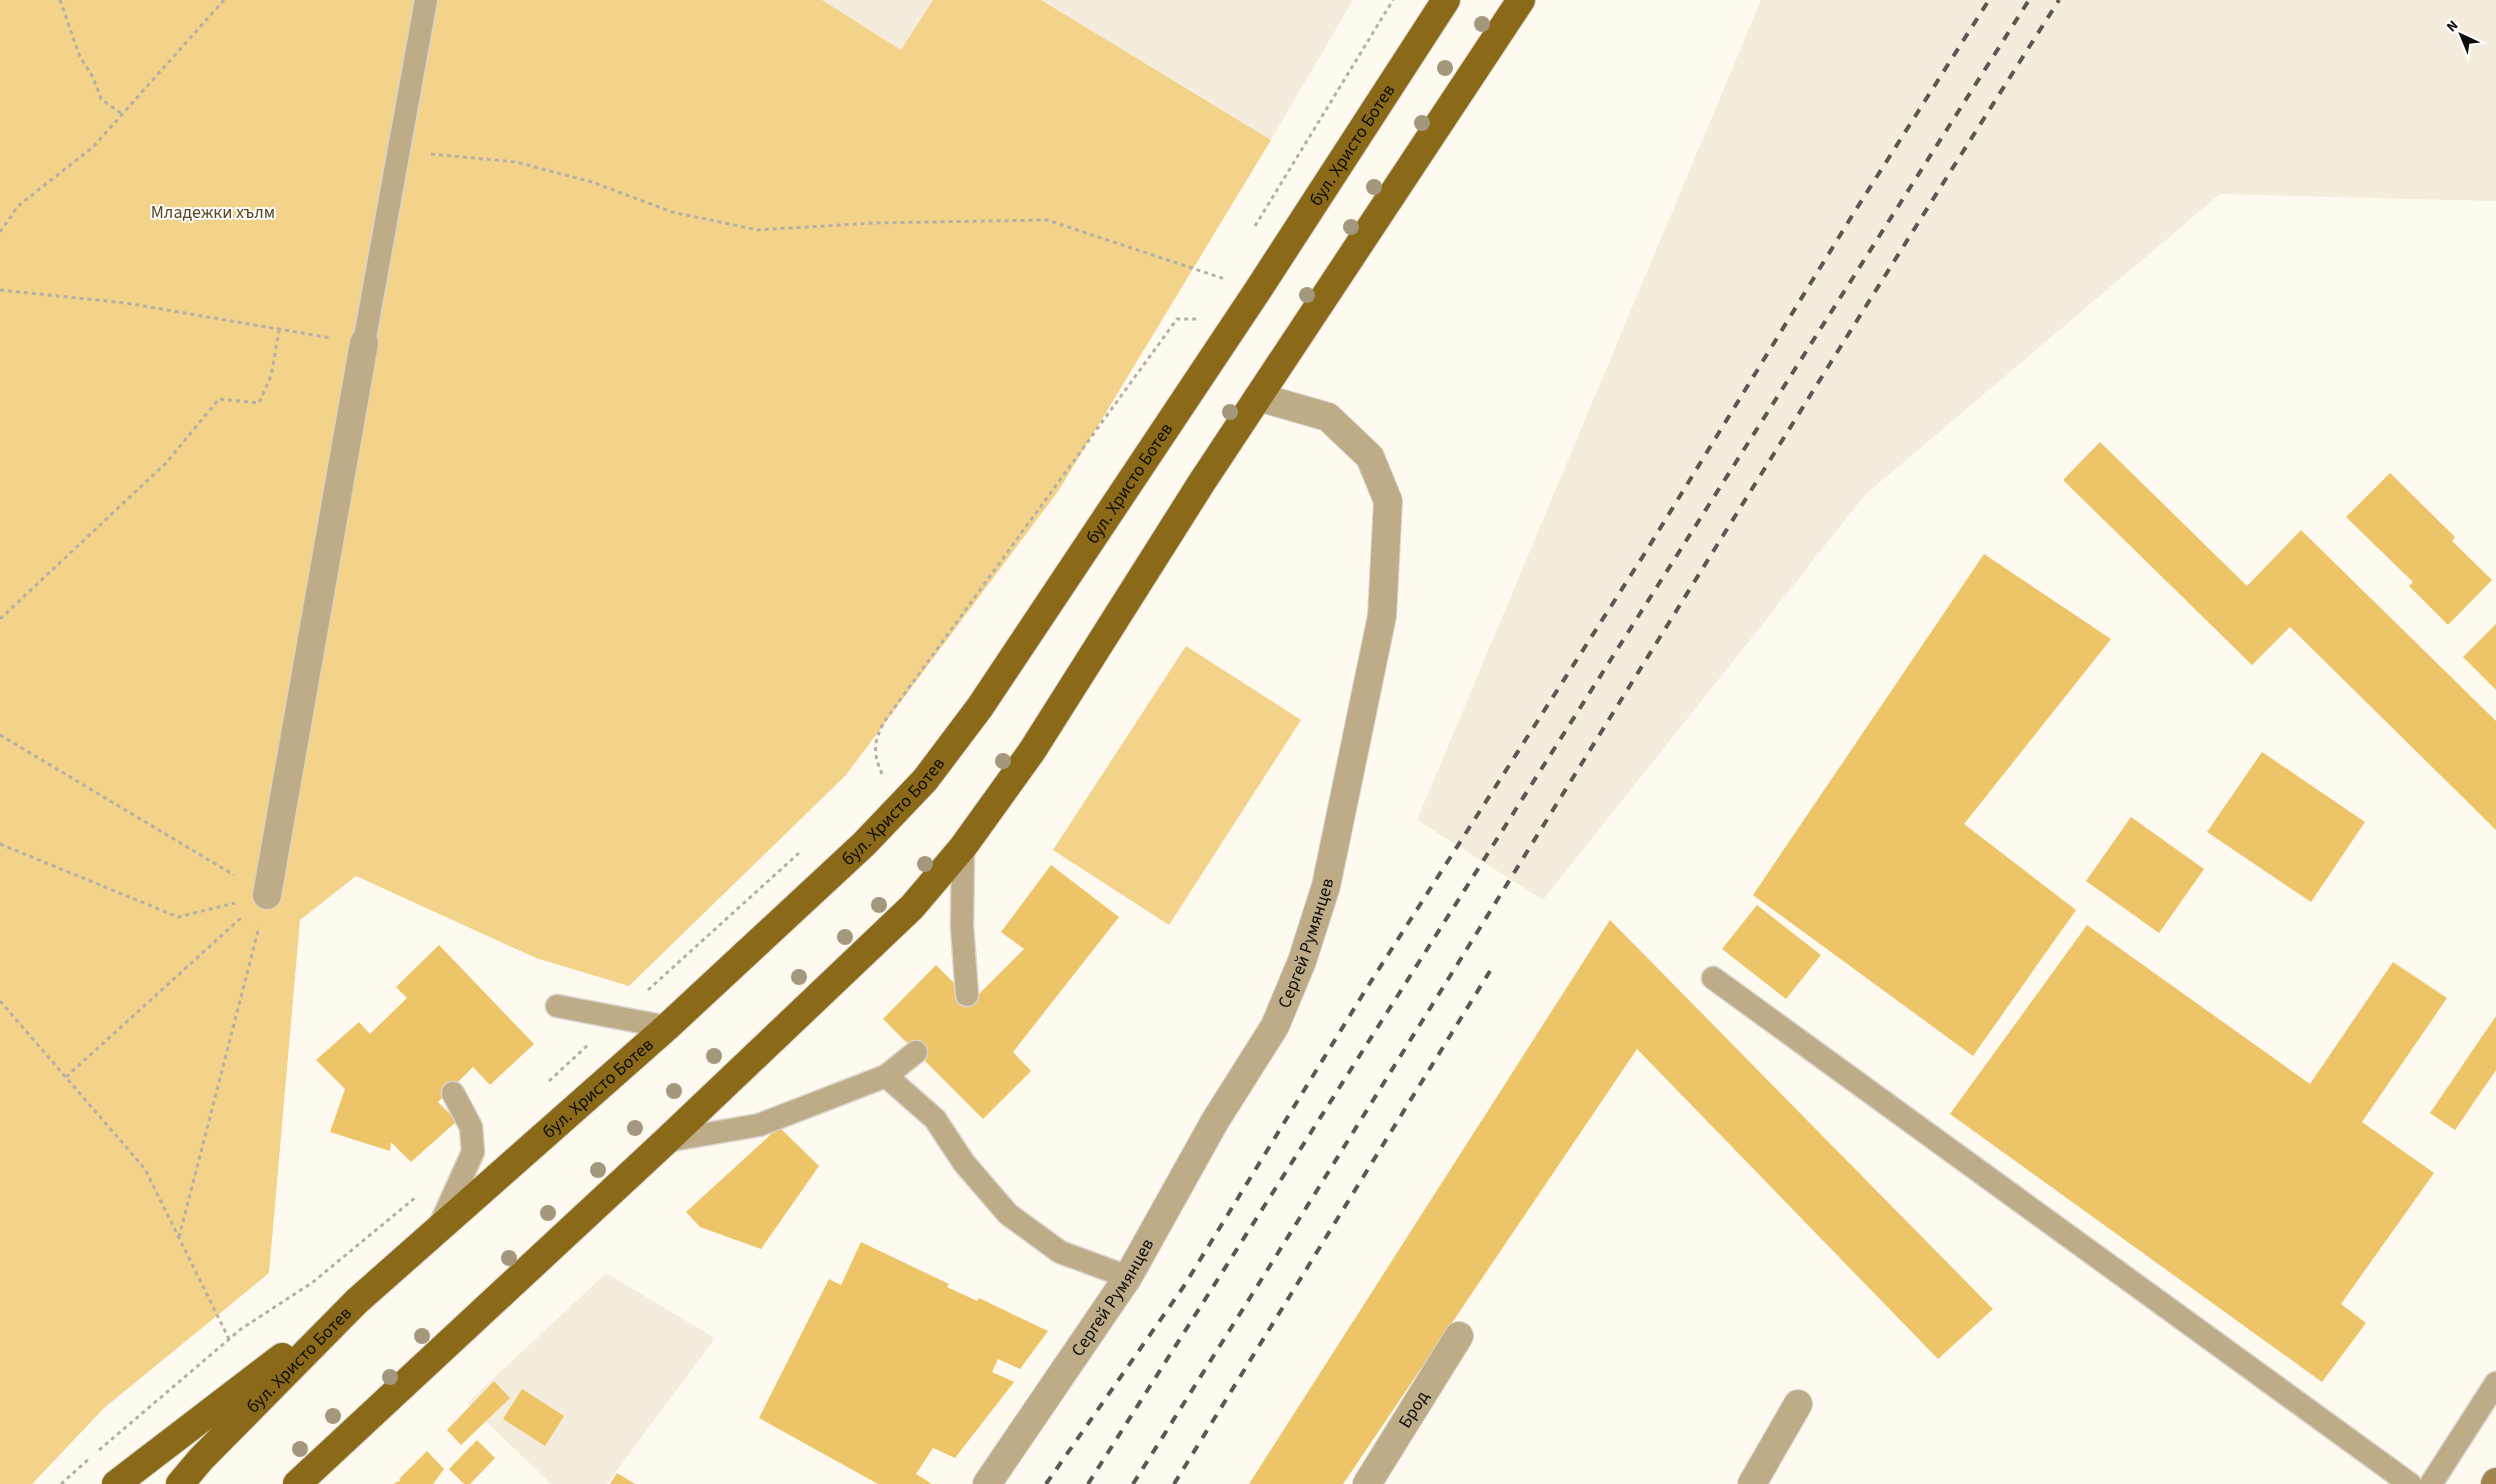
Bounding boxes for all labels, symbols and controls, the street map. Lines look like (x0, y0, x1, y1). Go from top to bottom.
north arrow (2436, 10, 2486, 60)
text: N (2442, 16, 2463, 37)
street label: бул. Христо Ботев (1304, 80, 1401, 211)
park label: Младежки хълм (151, 200, 275, 225)
street label: бул. Христо Ботев (1080, 418, 1179, 549)
street label: бул. Христо Ботев (836, 752, 951, 872)
street label: Сергей Румянцев (1272, 876, 1340, 1012)
street label: бул. Христо Ботев (537, 1033, 659, 1144)
street label: Сергей Румянцев (1065, 1234, 1160, 1362)
street label: бул. Христо Ботев (241, 1301, 358, 1419)
street label: Брод (1393, 1386, 1435, 1433)

